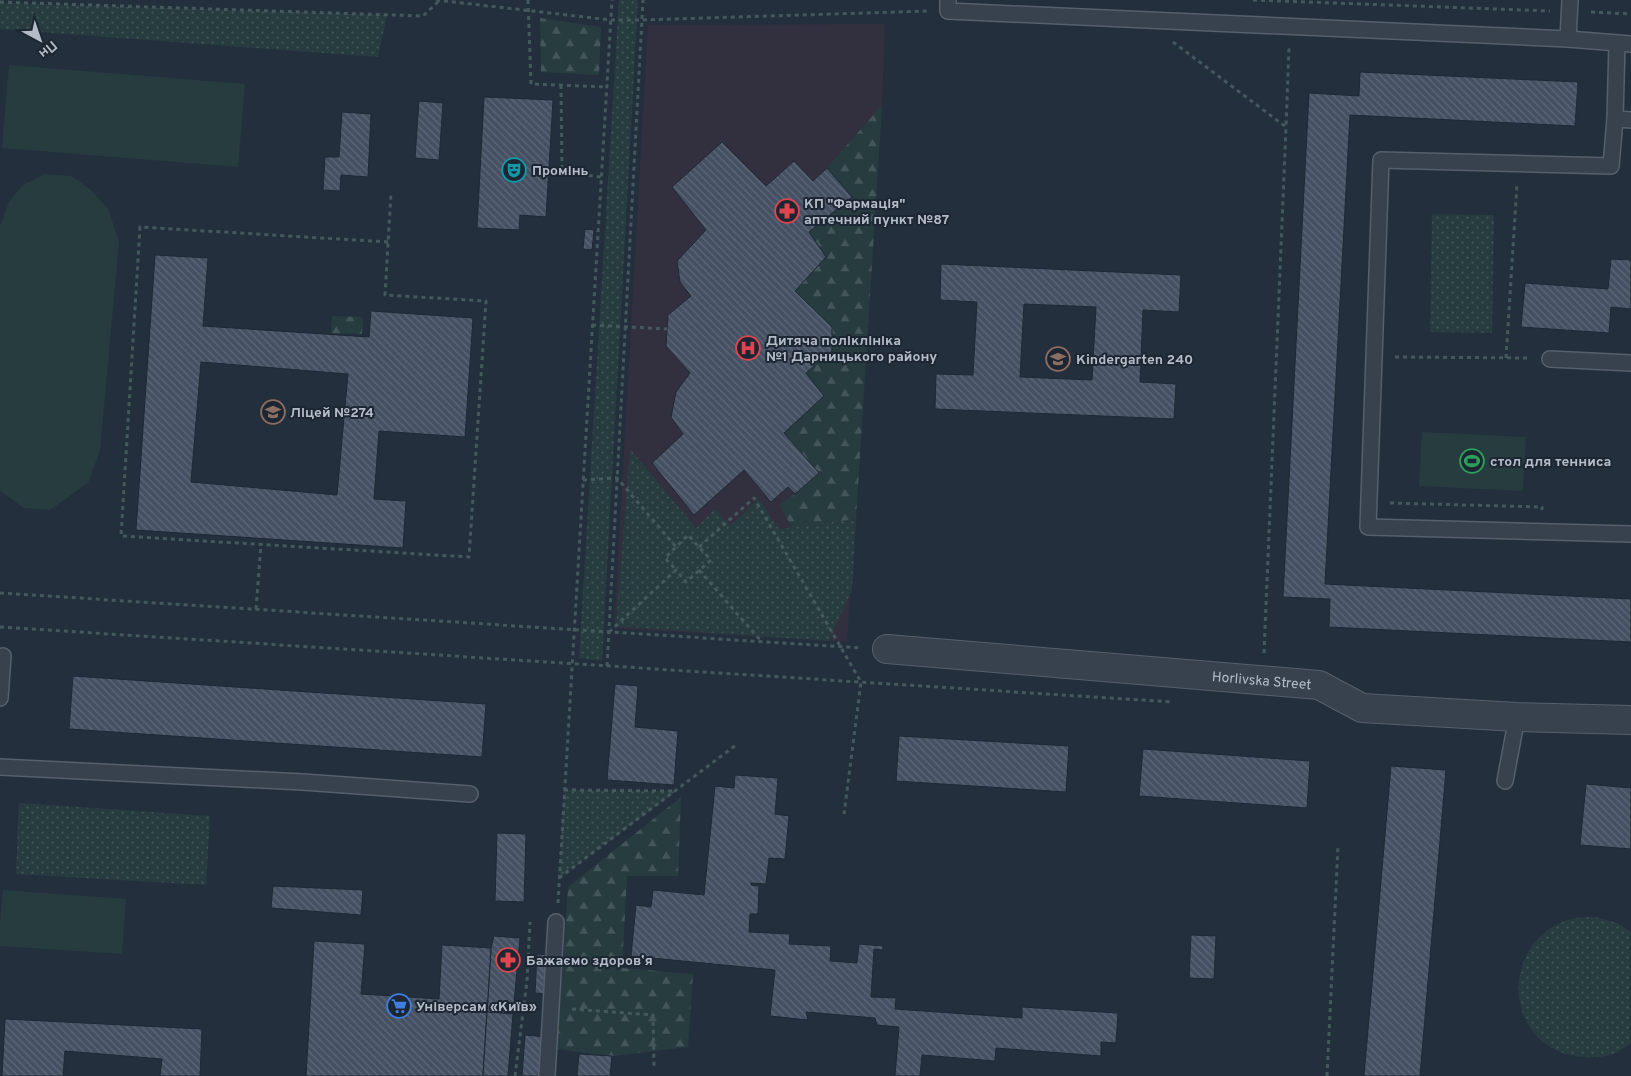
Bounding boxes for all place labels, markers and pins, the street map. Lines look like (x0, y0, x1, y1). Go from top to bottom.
theatre icon: Промінь (501, 157, 527, 183)
place label: Промінь (532, 163, 589, 180)
place label: КП "Фармація" аптечний пункт №87 (804, 196, 949, 229)
pharmacy icon: КП "Фармація" аптечний пункт №87 (774, 198, 800, 224)
place label: Дитяча поліклініка №1 Дарницького району (766, 333, 937, 366)
hospital icon: Дитяча поліклініка №1 Дарницького району (735, 335, 761, 361)
school or university icon: Kindergarten 240 (1045, 346, 1071, 372)
place label: Kindergarten 240 (1076, 352, 1193, 369)
school or university icon: Ліцей №274 (260, 399, 286, 425)
place label: Ліцей №274 (290, 405, 374, 422)
sports icon: стол для тенниса (1459, 448, 1485, 474)
place label: стол для тенниса (1490, 454, 1611, 471)
pharmacy icon: Бажаємо здоровʼя (495, 947, 521, 973)
place label: Бажаємо здоровʼя (526, 953, 653, 970)
supermarket icon: Універсам «Київ» (386, 993, 412, 1019)
place label: Універсам «Київ» (416, 999, 537, 1016)

